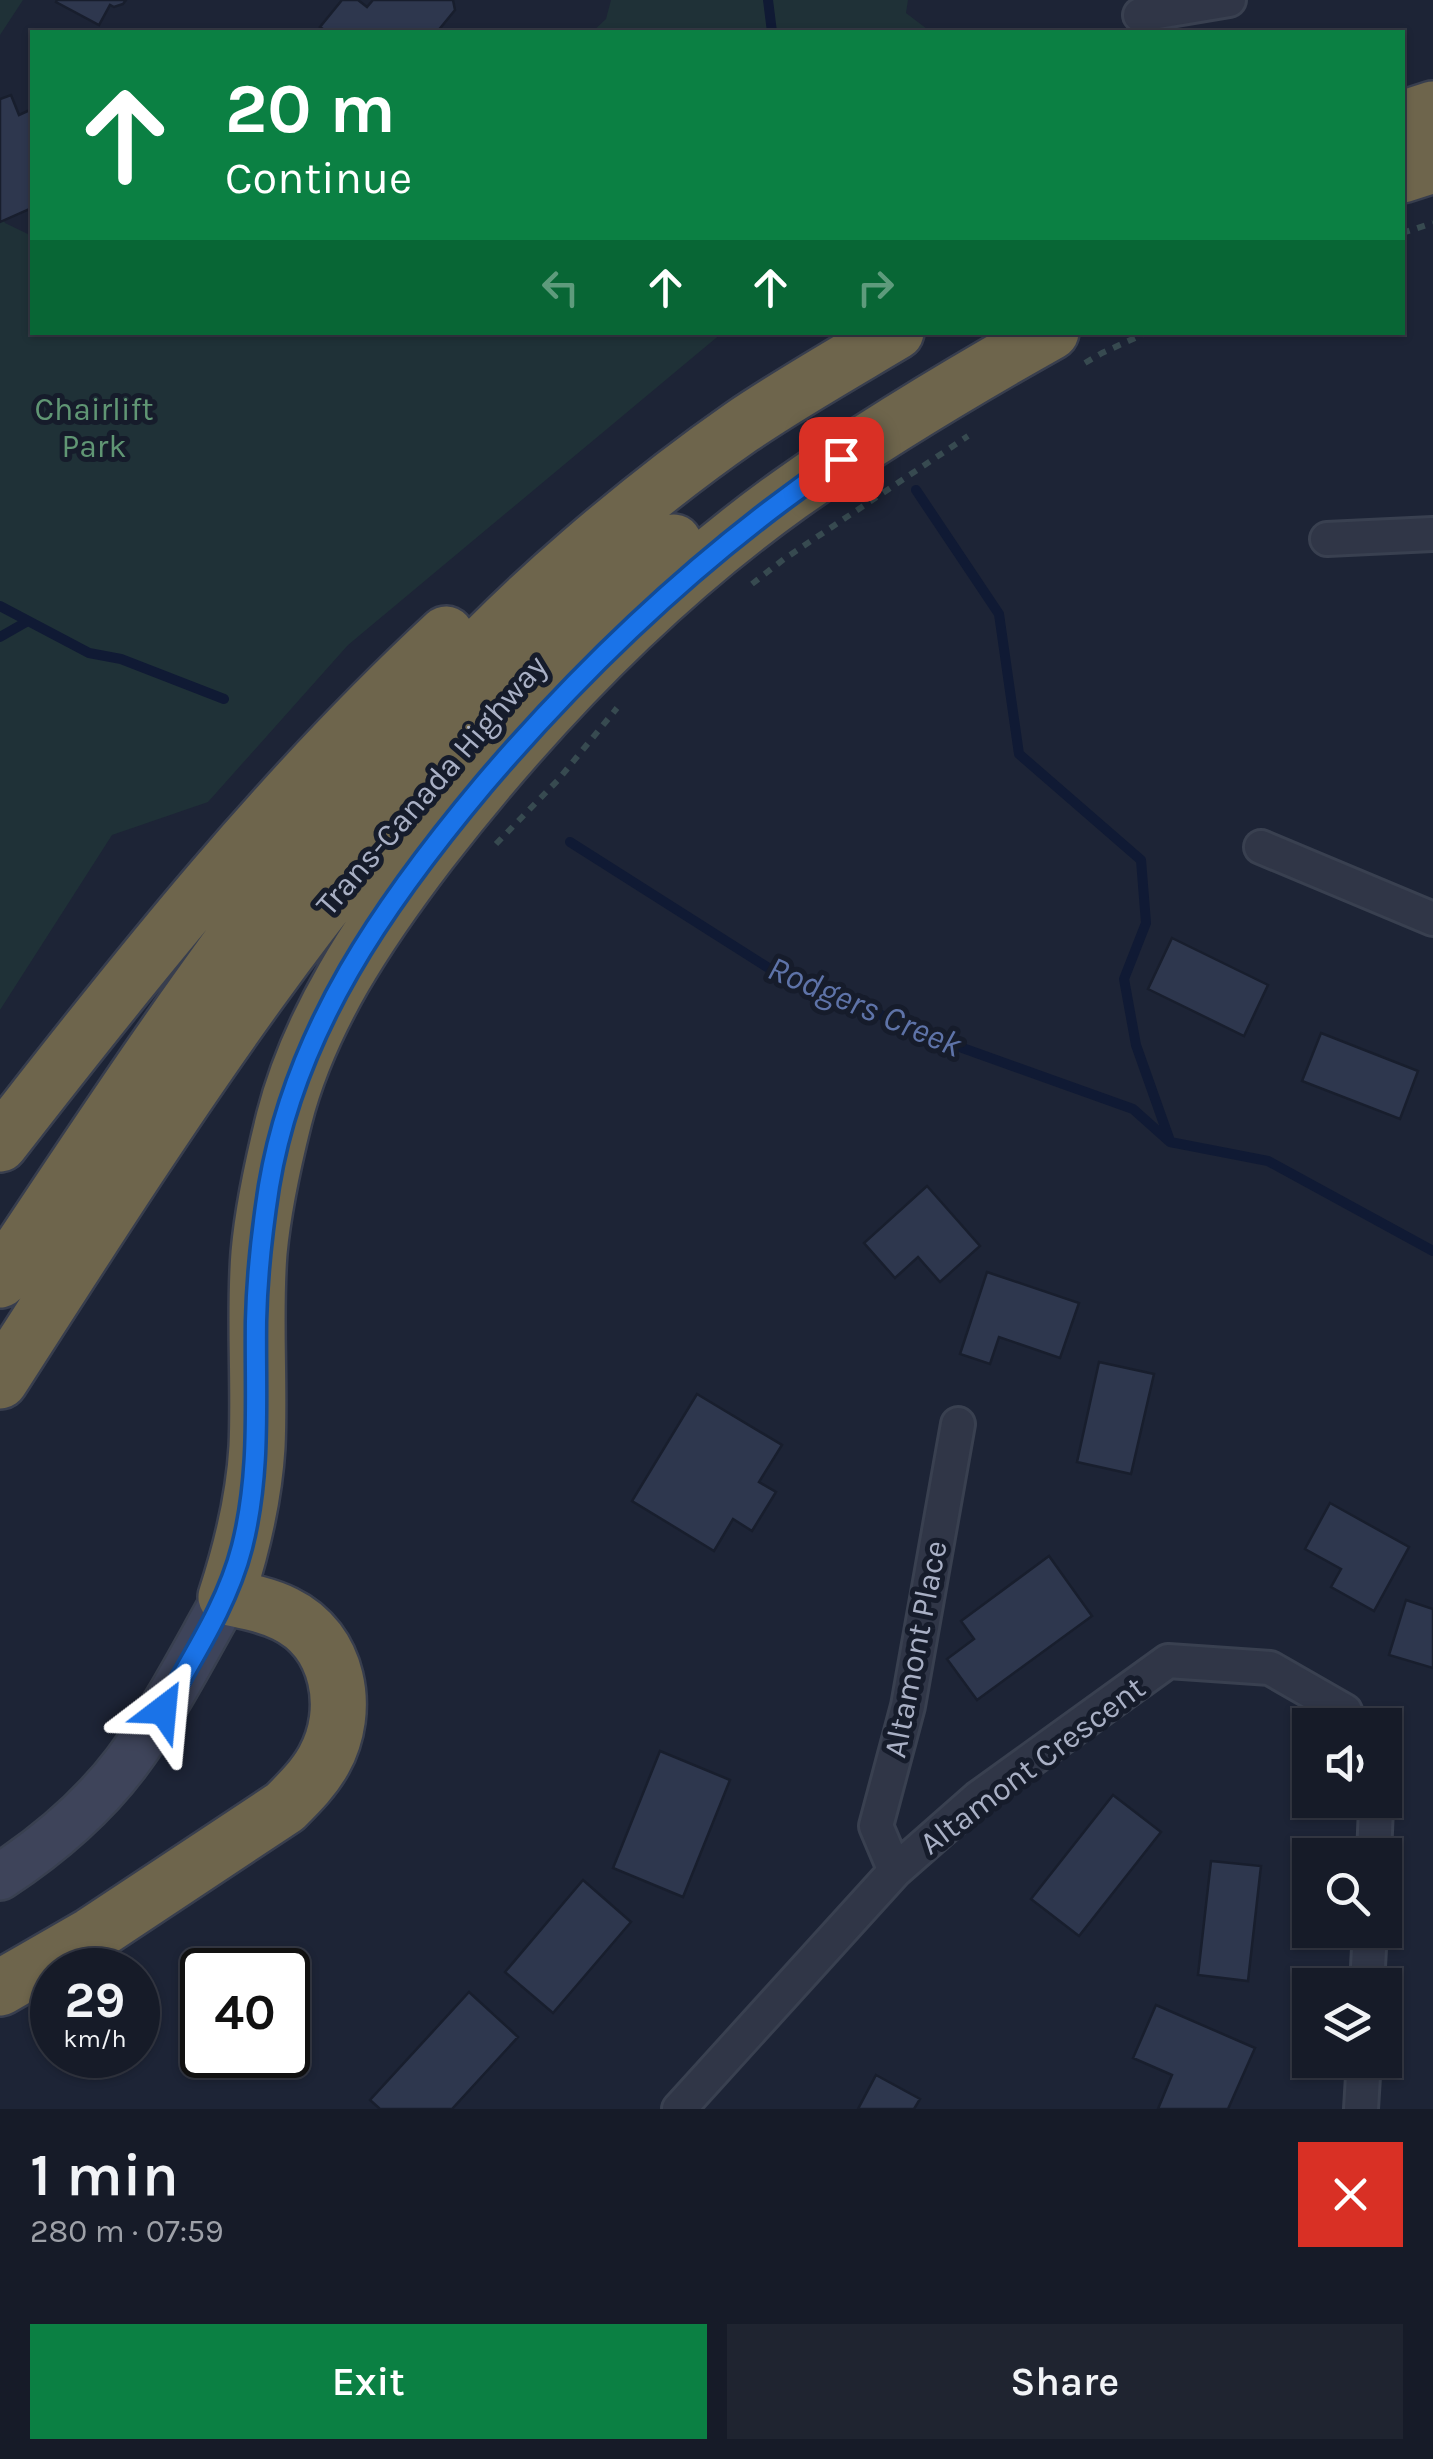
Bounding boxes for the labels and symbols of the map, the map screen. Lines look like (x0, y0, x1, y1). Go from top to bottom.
park label: Chairlift Park (34, 391, 154, 465)
pin (799, 417, 884, 502)
street label: Trans-Canada Highway (308, 648, 554, 923)
water label: Rodgers Creek (762, 947, 968, 1066)
street label: Altamont Place (876, 1537, 955, 1761)
position arrow (111, 1658, 215, 1762)
street label: Altamont Crescent (913, 1669, 1152, 1862)
speed limit sign: 40 (180, 1948, 310, 2078)

